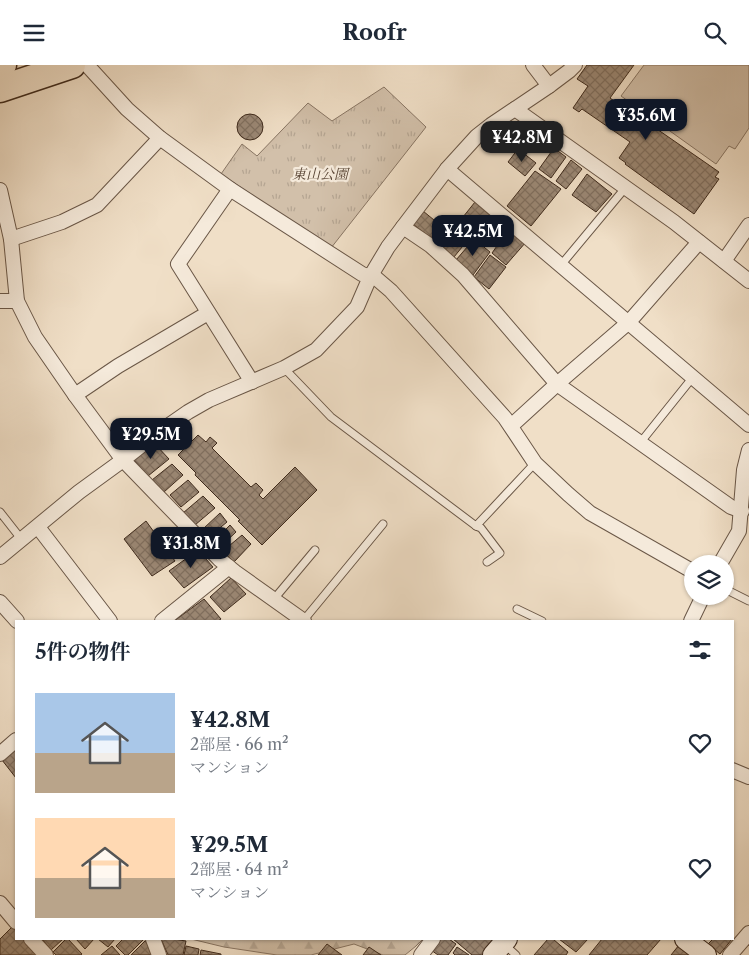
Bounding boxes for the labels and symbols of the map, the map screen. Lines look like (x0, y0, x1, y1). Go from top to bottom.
pin: ¥35.6M (605, 99, 687, 141)
pin: ¥42.8M (481, 121, 563, 163)
park label: 東山公園 (292, 165, 350, 183)
pin: ¥42.5M (432, 215, 514, 257)
pin: ¥29.5M (110, 417, 192, 460)
pin: ¥31.8M (150, 527, 232, 569)

